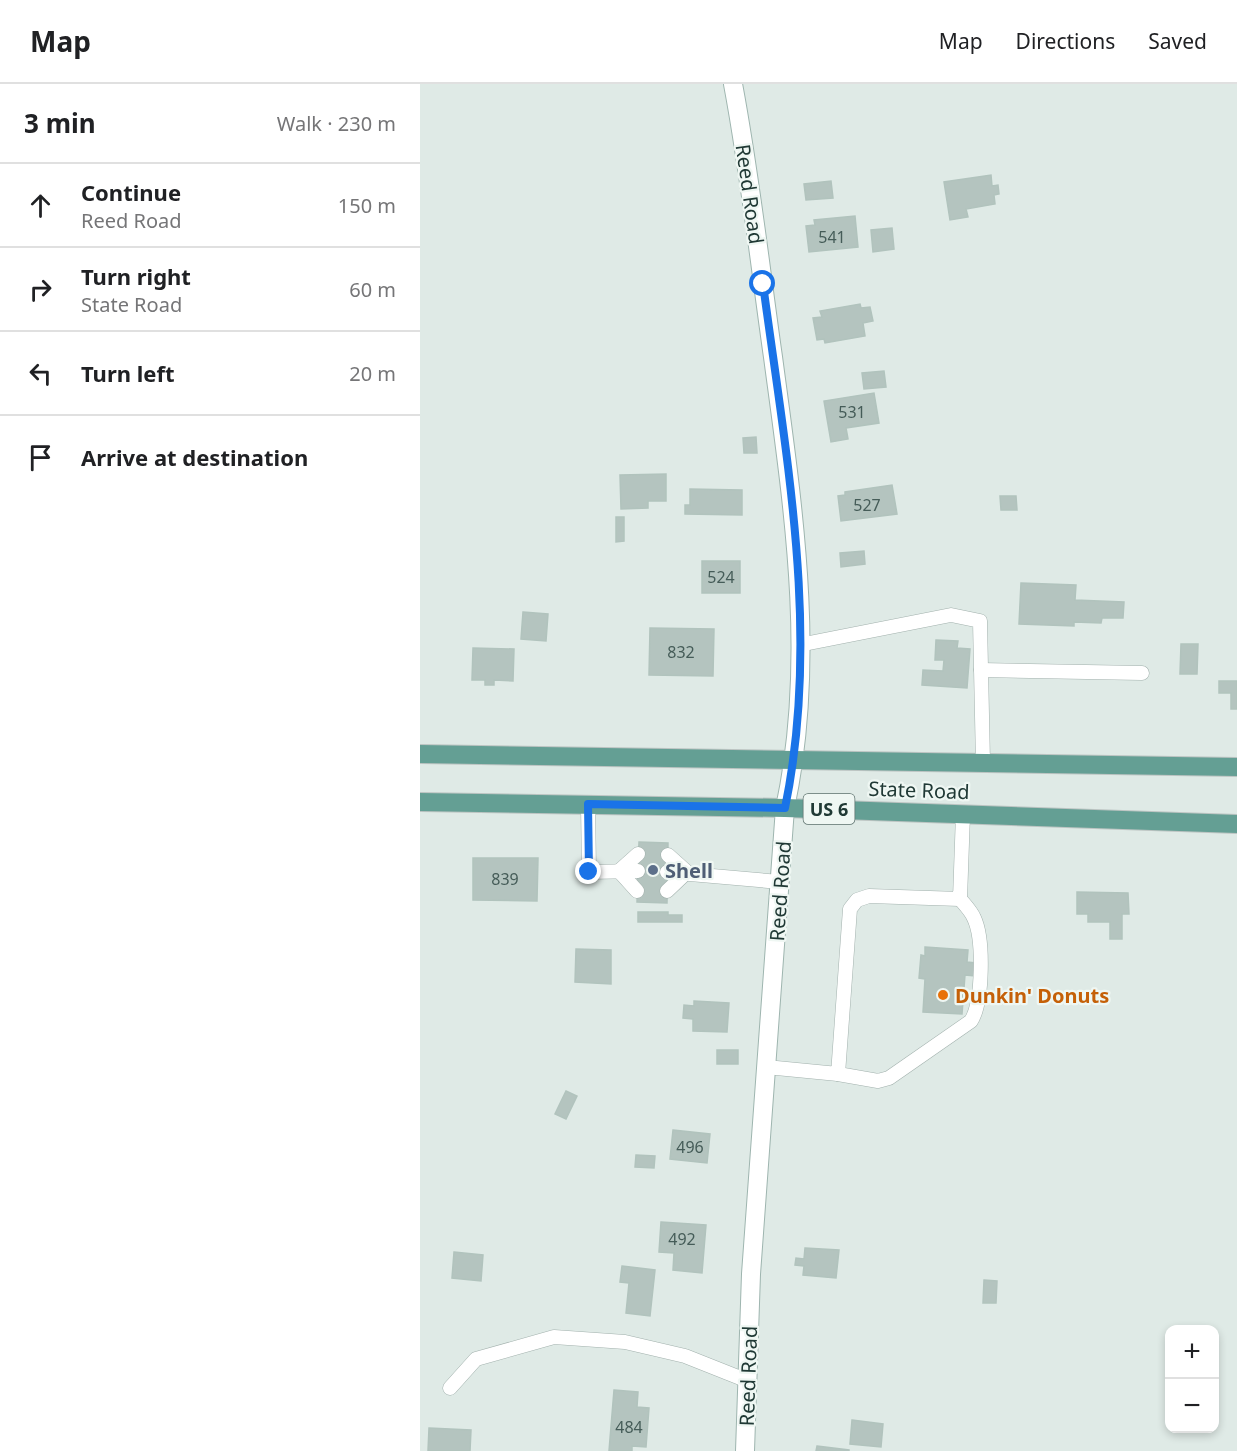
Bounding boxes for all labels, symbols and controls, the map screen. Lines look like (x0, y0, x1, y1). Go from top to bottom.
text: Map (30, 22, 91, 60)
text: Map (939, 27, 983, 55)
text: Directions (1016, 27, 1115, 55)
text: Saved (1148, 27, 1207, 55)
text: 3 min (24, 105, 96, 141)
text: Walk · 230 m (277, 110, 396, 137)
street label: Reed Road (730, 142, 770, 246)
text: Continue (81, 177, 181, 207)
icon: ahead (24, 189, 57, 222)
text: 150 m (338, 192, 396, 219)
text: Reed Road (81, 207, 182, 234)
house number: 541 (818, 226, 846, 248)
text: Turn right (81, 261, 191, 291)
route start (749, 270, 775, 296)
icon: right (24, 273, 57, 306)
text: 60 m (349, 276, 396, 303)
text: State Road (81, 291, 182, 318)
icon: left (24, 357, 57, 390)
text: Turn left (81, 358, 175, 388)
text: 20 m (349, 360, 396, 387)
house number: 531 (838, 401, 866, 423)
icon: arrive (24, 441, 57, 474)
text: Arrive at destination (81, 442, 308, 472)
house number: 527 (853, 494, 881, 516)
house number: 524 (707, 566, 735, 588)
house number: 832 (667, 641, 695, 663)
street label: State Road (868, 775, 970, 805)
road number: US 6 (804, 794, 854, 824)
street label: Reed Road (763, 840, 797, 942)
place label: Shell (665, 857, 713, 884)
route end (575, 858, 601, 884)
marker: Shell (646, 863, 660, 877)
house number: 839 (491, 868, 519, 890)
place label: Dunkin' Donuts (955, 982, 1109, 1009)
marker: Dunkin' Donuts (936, 988, 950, 1002)
house number: 496 (676, 1136, 704, 1158)
house number: 492 (668, 1228, 696, 1250)
street label: Reed Road (733, 1325, 763, 1427)
map controls (1165, 1325, 1219, 1433)
button: + (1165, 1325, 1219, 1379)
button: − (1165, 1379, 1219, 1433)
house number: 484 (615, 1416, 643, 1438)

